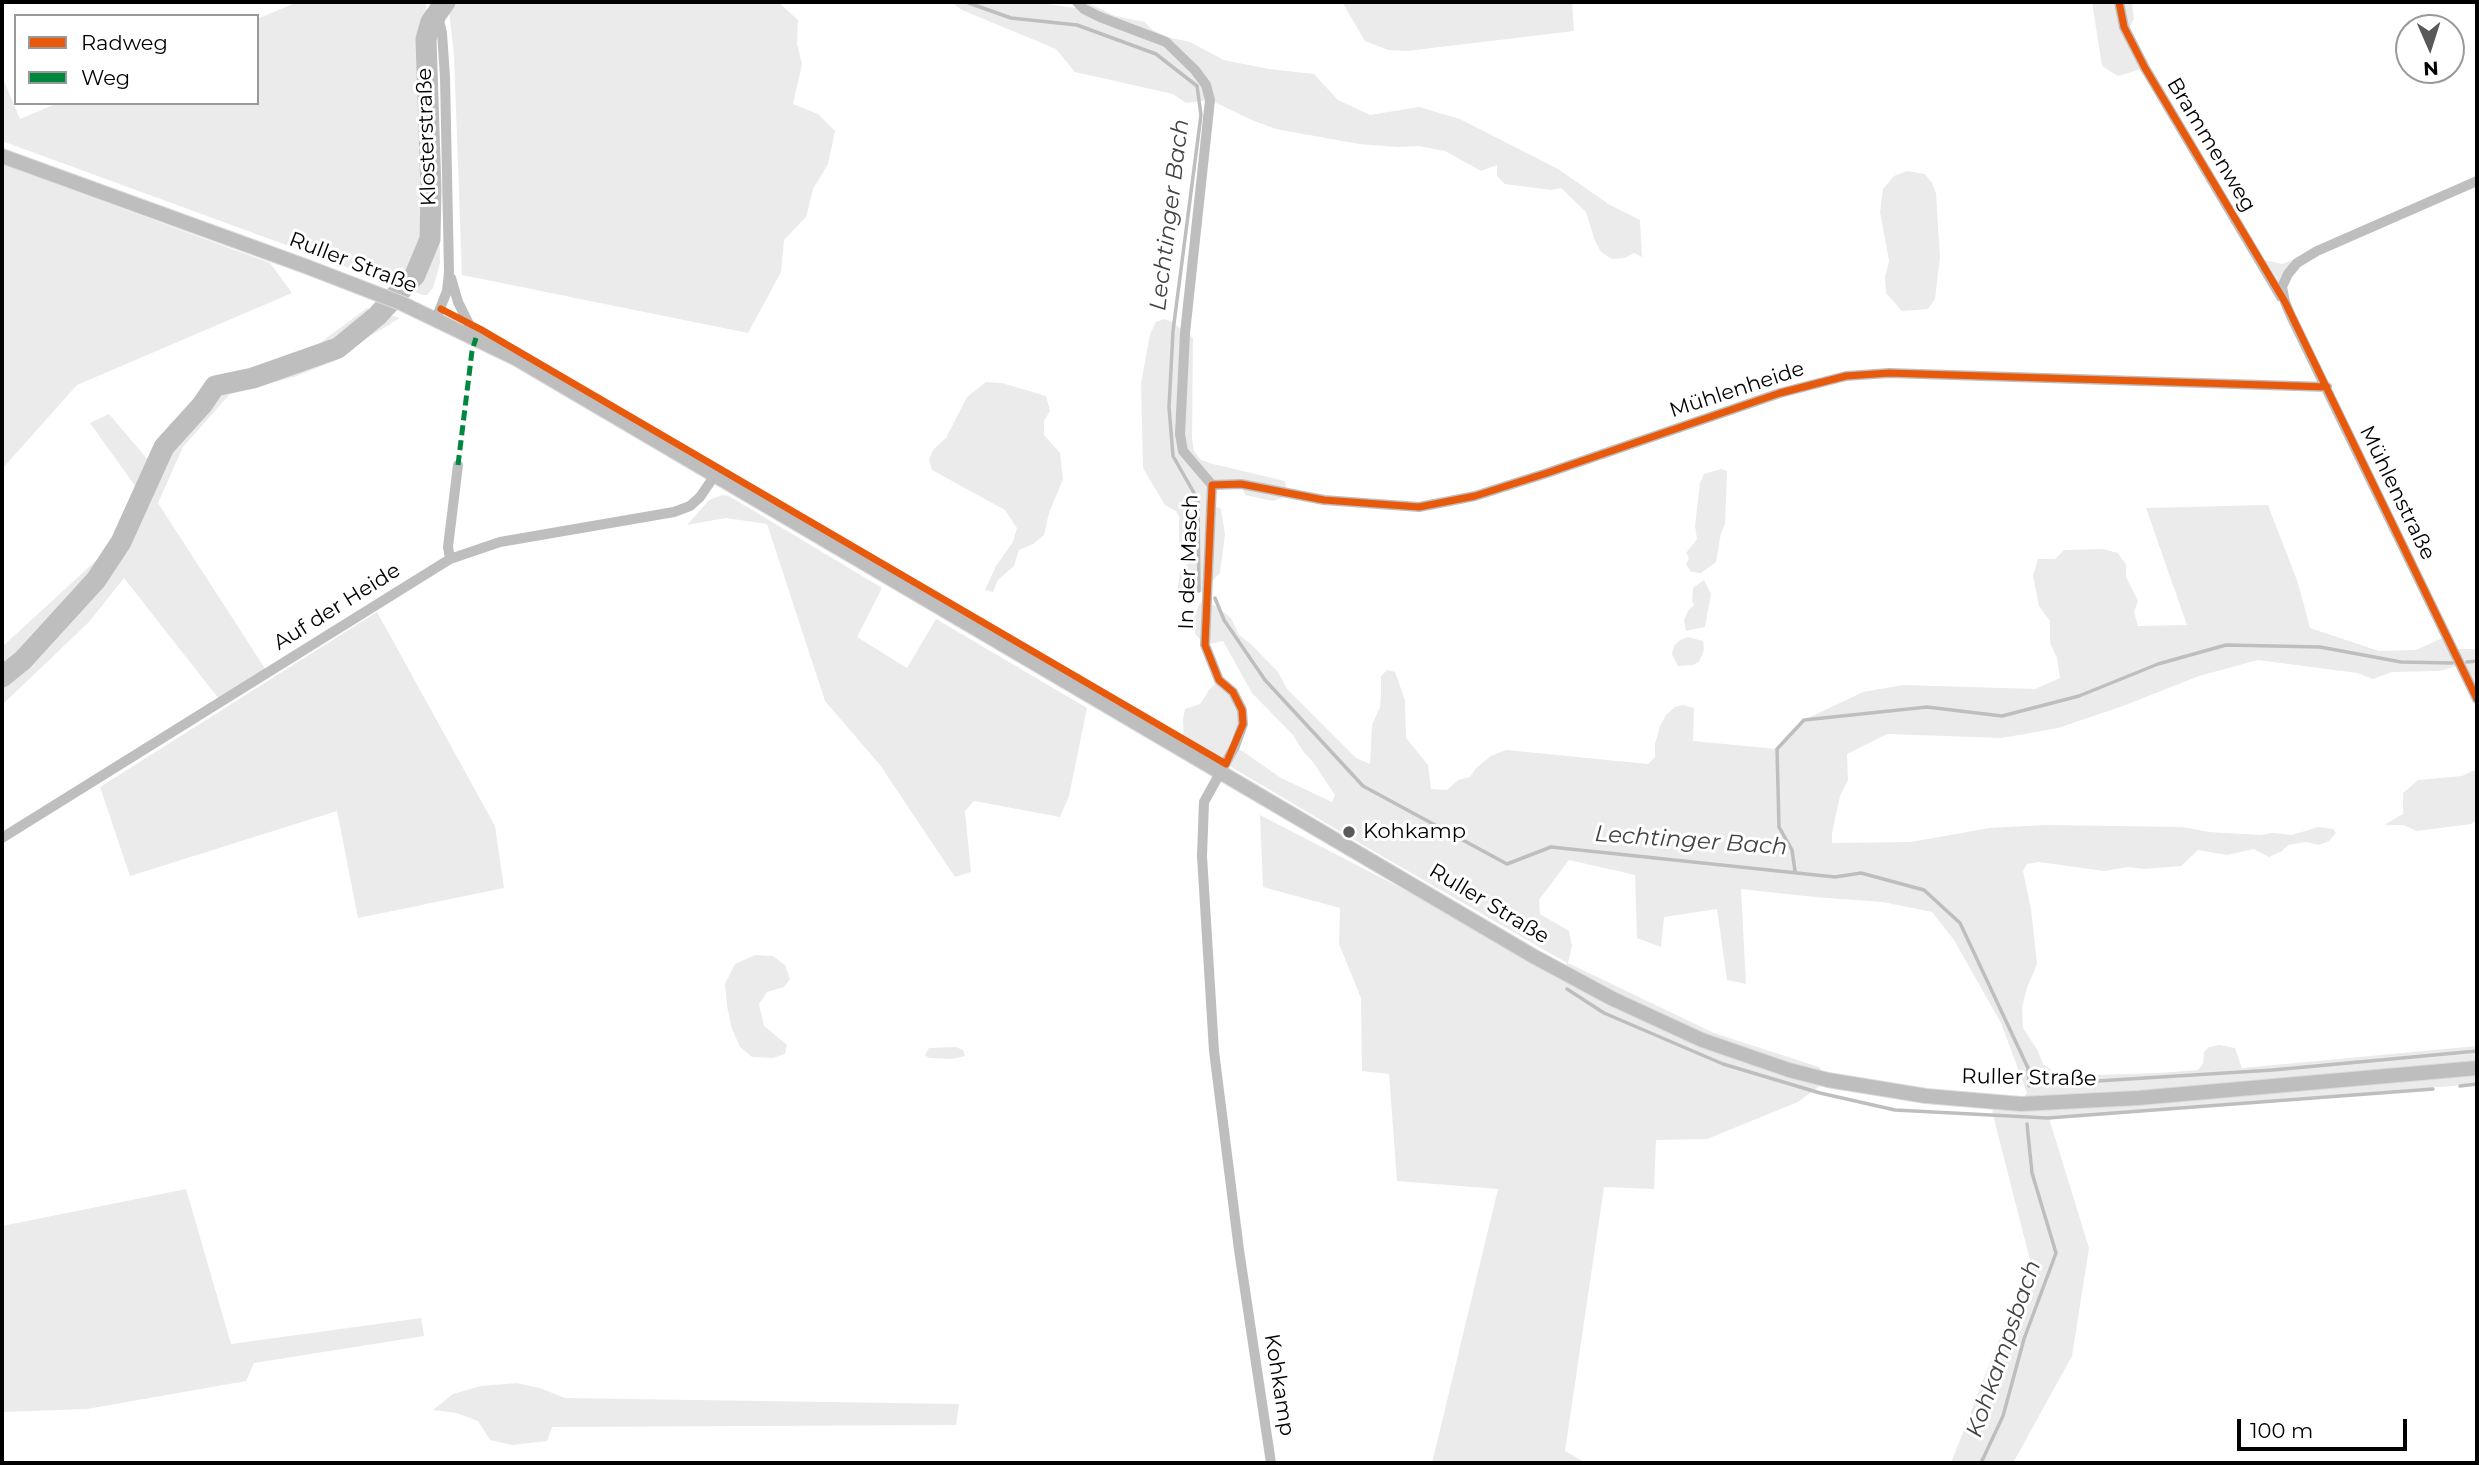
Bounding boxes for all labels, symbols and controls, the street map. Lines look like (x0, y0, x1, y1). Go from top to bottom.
legend (14, 14, 259, 105)
north arrow (2395, 14, 2465, 84)
text: Radweg (81, 30, 168, 55)
text: N (2423, 57, 2439, 80)
text: Weg (81, 65, 130, 90)
street label: Klosterstraße (412, 67, 442, 207)
street label: Brammenweg (2161, 73, 2261, 217)
water label: Lechtinger Bach (1145, 118, 1195, 312)
street label: Ruller Straße (285, 227, 421, 299)
street label: Mühlenheide (1666, 356, 1808, 424)
street label: Mühlenstraße (2354, 422, 2440, 564)
street label: In der Masch (1174, 494, 1204, 630)
street label: Auf der Heide (269, 558, 405, 656)
place label: Kohkamp (1363, 819, 1466, 845)
water label: Lechtinger Bach (1594, 821, 1788, 861)
marker: Kohkamp (1341, 824, 1357, 840)
street label: Ruller Straße (1425, 858, 1553, 950)
street label: Ruller Straße (1961, 1064, 2097, 1092)
water label: Kohkampsbach (1961, 1257, 2047, 1441)
street label: Kohkamp (1258, 1332, 1300, 1438)
scale bar (2241, 1406, 2411, 1450)
text: 100 m (2250, 1418, 2313, 1443)

